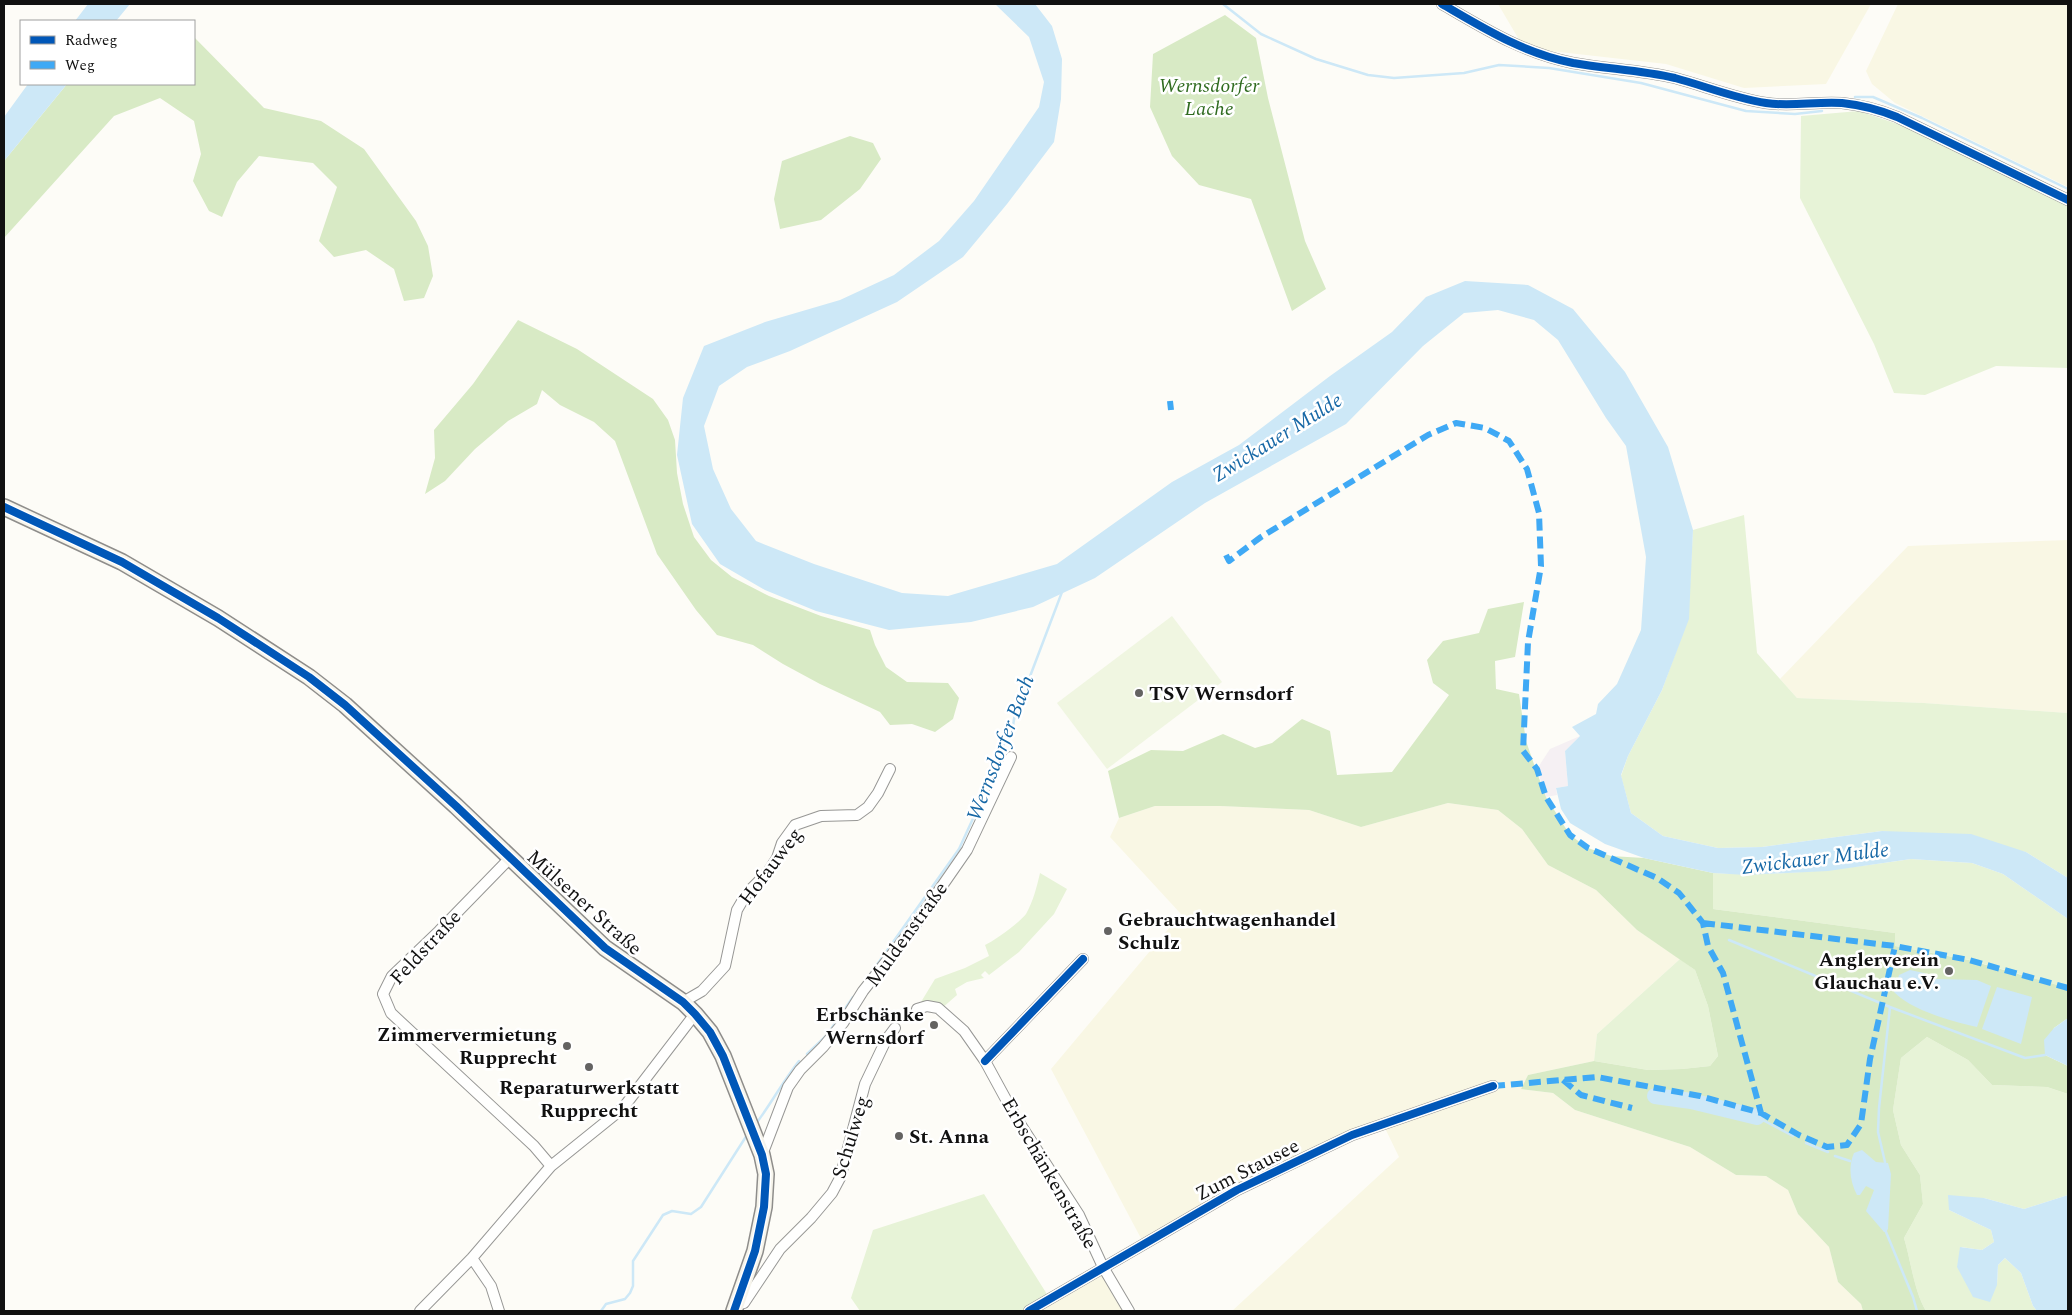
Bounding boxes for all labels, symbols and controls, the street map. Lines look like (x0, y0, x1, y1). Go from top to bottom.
legend (20, 20, 195, 85)
text: Radweg (65, 29, 118, 52)
text: Weg (65, 54, 95, 77)
park label: Wernsdorfer Lache (1159, 71, 1261, 124)
water label: Zwickauer Mulde (1206, 385, 1349, 491)
water label: Wernsdorfer Bach (958, 670, 1044, 826)
place label: TSV Wernsdorf (1149, 679, 1294, 709)
marker: TSV Wernsdorf (1133, 687, 1145, 699)
street label: Hofauweg (732, 821, 810, 912)
water label: Zwickauer Mulde (1739, 834, 1891, 884)
street label: Mülsener Straße (520, 843, 649, 963)
street label: Muldenstraße (858, 876, 955, 994)
street label: Feldstraße (383, 903, 469, 992)
place label: Gebrauchtwagenhandel Schulz (1118, 905, 1336, 958)
marker: Gebrauchtwagenhandel Schulz (1102, 925, 1114, 937)
place label: Anglerverein Glauchau e.V. (1814, 945, 1939, 998)
marker: Anglerverein Glauchau e.V. (1943, 965, 1955, 977)
place label: Erbschänke Wernsdorf (815, 1000, 926, 1053)
marker: Erbschänke Wernsdorf (928, 1019, 940, 1031)
place label: Zimmervermietung Rupprecht (377, 1020, 557, 1073)
marker: Zimmervermietung Rupprecht (561, 1040, 573, 1052)
marker: Reparaturwerkstatt Rupprecht (583, 1061, 595, 1073)
place label: Reparaturwerkstatt Rupprecht (499, 1073, 679, 1126)
street label: Schulweg (824, 1092, 878, 1182)
street label: Erbschänkenstraße (993, 1092, 1105, 1255)
place label: St. Anna (909, 1122, 990, 1152)
marker: St. Anna (893, 1130, 905, 1142)
street label: Zum Stausee (1190, 1131, 1305, 1209)

